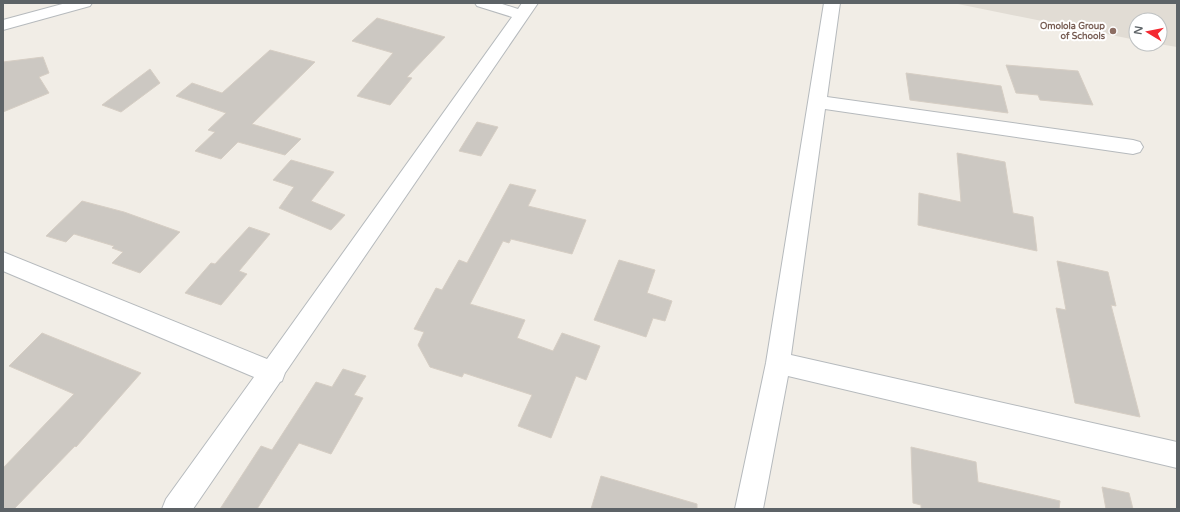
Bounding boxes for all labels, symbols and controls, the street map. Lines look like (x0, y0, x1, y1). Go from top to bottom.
north arrow (1128, 12, 1168, 52)
place label: Omolola Group of Schools (1040, 21, 1106, 42)
text: N (1131, 25, 1146, 36)
marker: Omolola Group of Schools (1108, 26, 1118, 36)

